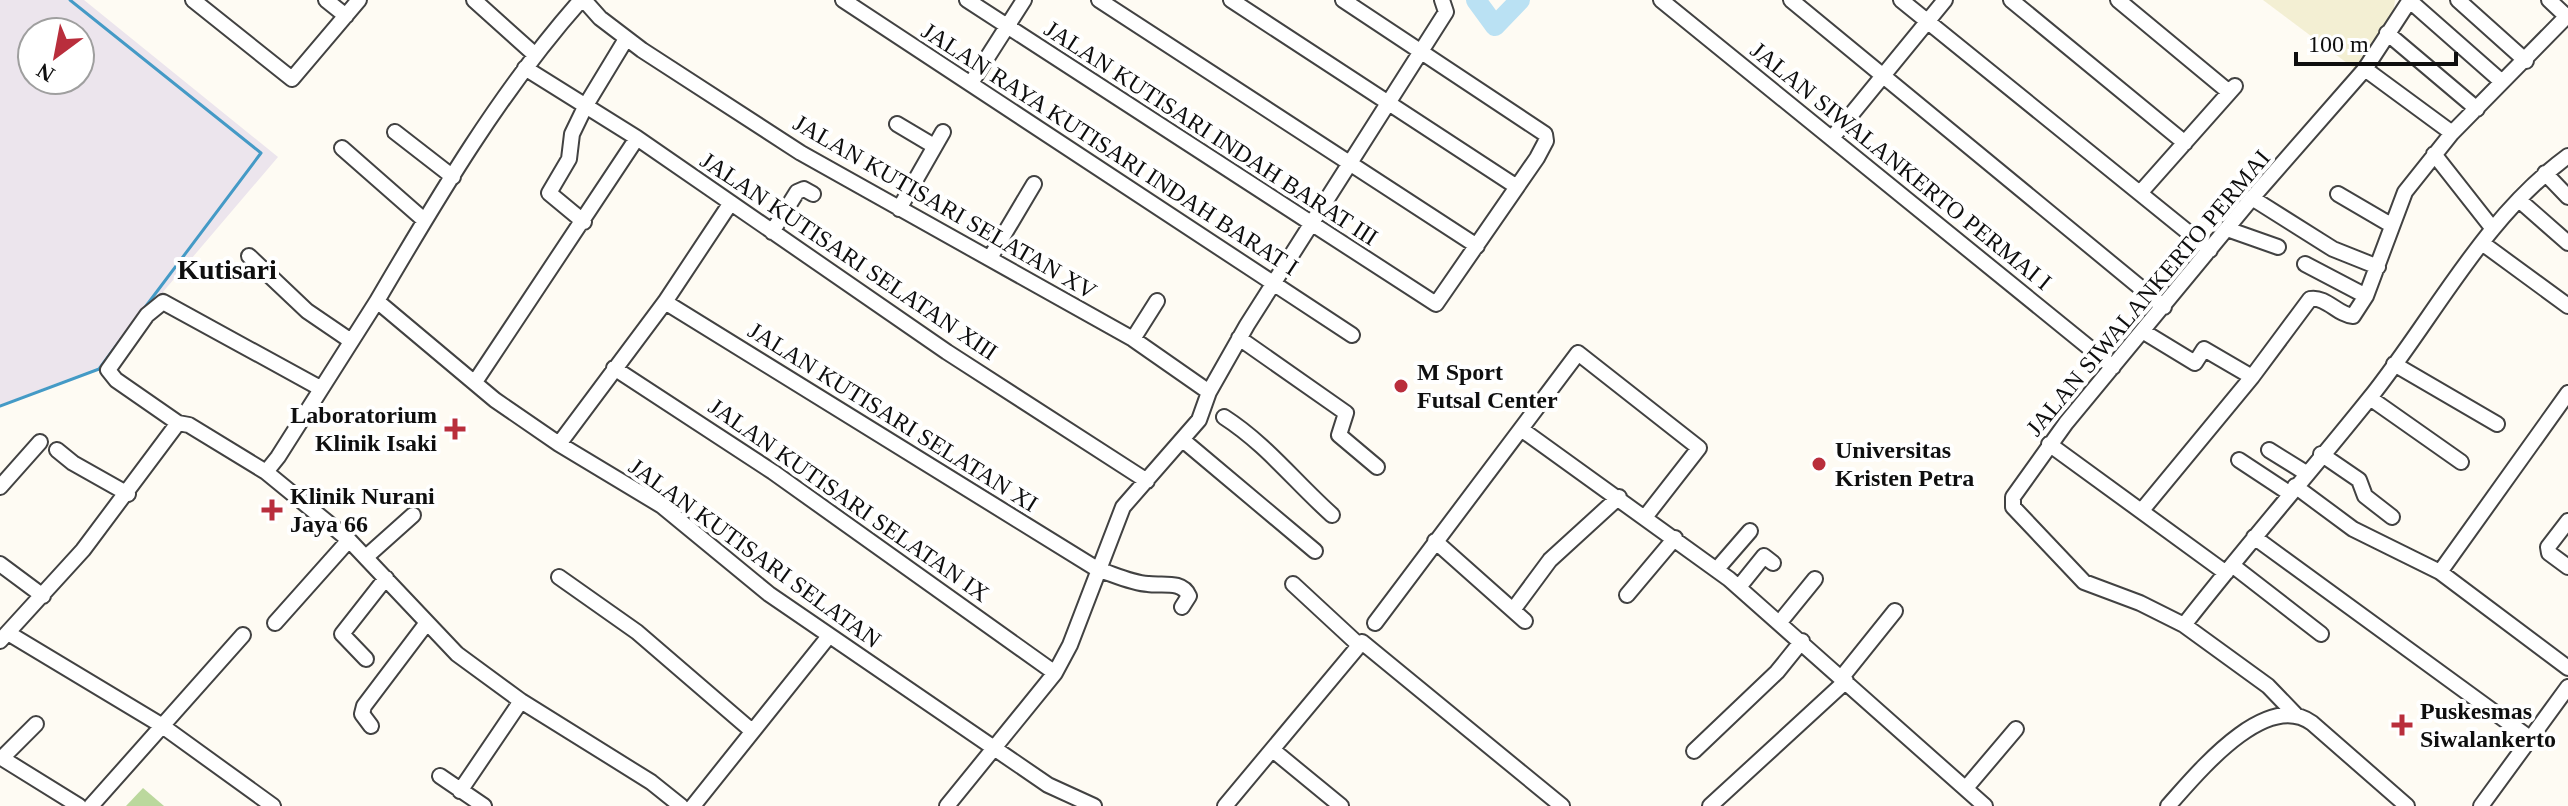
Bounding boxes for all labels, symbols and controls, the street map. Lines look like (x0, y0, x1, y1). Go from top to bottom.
street label: JALAN KUTISARI INDAH BARAT III (1040, 15, 1382, 251)
north arrow (16, 16, 96, 96)
scale bar (2296, 16, 2456, 66)
street label: JALAN RAYA KUTISARI INDAH BARAT I (917, 17, 1303, 281)
text: 100 m (2308, 31, 2369, 57)
street label: JALAN SIWALANKERTO PERMAI I (1746, 37, 2056, 295)
text: N (32, 58, 59, 87)
street label: JALAN KUTISARI SELATAN XV (789, 109, 1102, 305)
street label: JALAN SIWALANKERTO PERMAI (2021, 145, 2275, 441)
street label: JALAN KUTISARI SELATAN XIII (696, 147, 1002, 365)
district label: Kutisari (177, 254, 277, 285)
street label: JALAN KUTISARI SELATAN XI (744, 317, 1042, 517)
place label: M Sport Futsal Center (1417, 359, 1558, 413)
marker: M Sport Futsal Center (1392, 377, 1410, 395)
street label: JALAN KUTISARI SELATAN IX (703, 392, 995, 608)
place label: Laboratorium Klinik Isaki (290, 402, 437, 456)
marker: Laboratorium Klinik Isaki (444, 418, 466, 440)
place label: Universitas Kristen Petra (1835, 437, 1974, 491)
street label: JALAN KUTISARI SELATAN (623, 452, 887, 654)
marker: Universitas Kristen Petra (1810, 455, 1828, 473)
place label: Klinik Nurani Jaya 66 (290, 483, 435, 537)
marker: Klinik Nurani Jaya 66 (261, 499, 283, 521)
place label: Puskesmas Siwalankerto (2420, 698, 2556, 752)
marker: Puskesmas Siwalankerto (2391, 714, 2413, 736)

